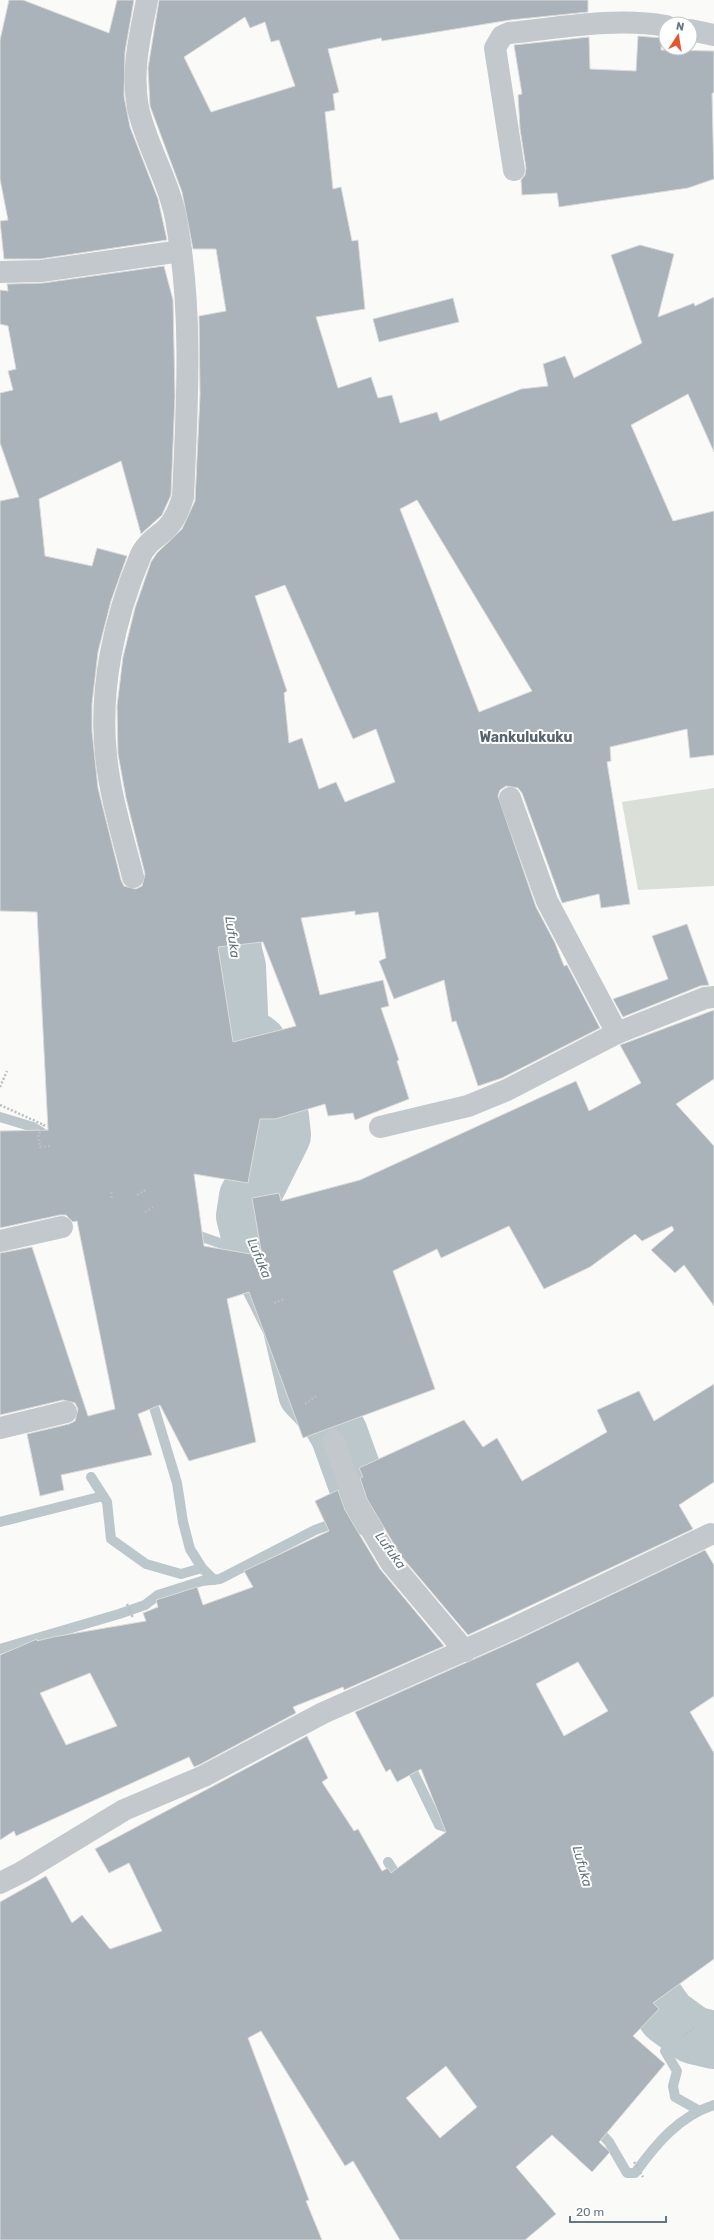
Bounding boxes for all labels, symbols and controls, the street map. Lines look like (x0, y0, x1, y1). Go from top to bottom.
north arrow (658, 16, 698, 56)
text: N (675, 20, 685, 34)
district label: Wankulukuku (480, 729, 573, 746)
water label: Lufuka (222, 915, 243, 959)
water label: Lufuka (244, 1236, 275, 1281)
water label: Lufuka (372, 1529, 409, 1572)
water label: Lufuka (570, 1844, 596, 1889)
scale bar (570, 2198, 666, 2224)
text: 20 m (576, 2205, 604, 2219)

